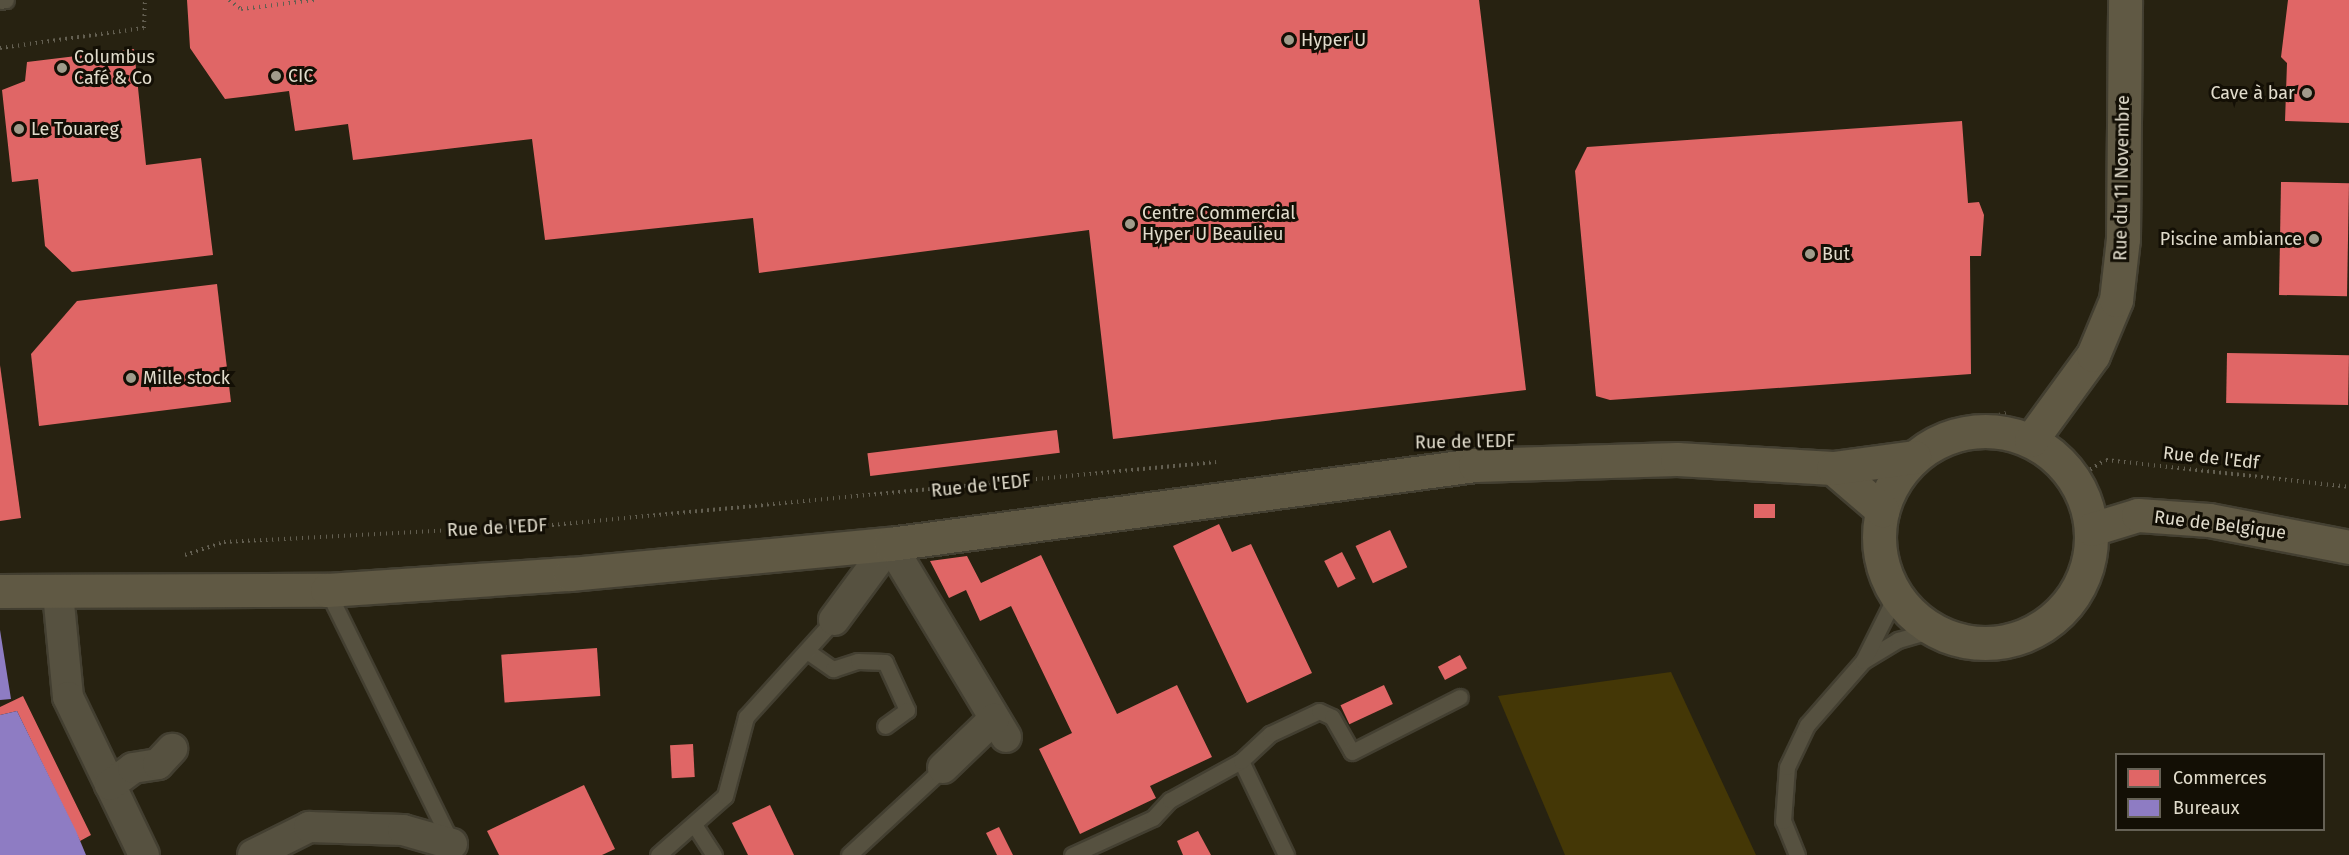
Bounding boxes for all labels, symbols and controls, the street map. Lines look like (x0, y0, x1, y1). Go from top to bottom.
place label: Hyper U (1301, 29, 1366, 51)
marker: Hyper U (1282, 33, 1296, 47)
place label: Columbus Café & Co (74, 47, 155, 90)
marker: Columbus Café & Co (55, 61, 69, 75)
place label: CIC (288, 65, 313, 87)
marker: CIC (269, 69, 283, 83)
place label: Cave à bar (2210, 82, 2295, 104)
marker: Cave à bar (2300, 86, 2314, 100)
street label: Rue du 11 Novembre (2110, 95, 2134, 261)
place label: Le Touareg (31, 118, 119, 140)
marker: Le Touareg (12, 122, 26, 136)
place label: Centre Commercial Hyper U Beaulieu (1142, 203, 1295, 246)
marker: Centre Commercial Hyper U Beaulieu (1123, 217, 1137, 231)
place label: Piscine ambiance (2160, 228, 2302, 250)
marker: Piscine ambiance (2307, 232, 2321, 246)
place label: But (1822, 243, 1850, 265)
marker: But (1803, 247, 1817, 261)
place label: Mille stock (143, 367, 230, 389)
marker: Mille stock (124, 371, 138, 385)
street label: Rue de l'EDF (1415, 430, 1515, 454)
street label: Rue de l'Edf (2162, 442, 2260, 474)
street label: Rue de l'EDF (930, 470, 1032, 502)
street label: Rue de Belgique (2153, 506, 2287, 544)
street label: Rue de l'EDF (446, 515, 548, 541)
legend (2115, 753, 2325, 831)
text: Commerces (2173, 767, 2267, 789)
text: Bureaux (2173, 797, 2239, 819)

